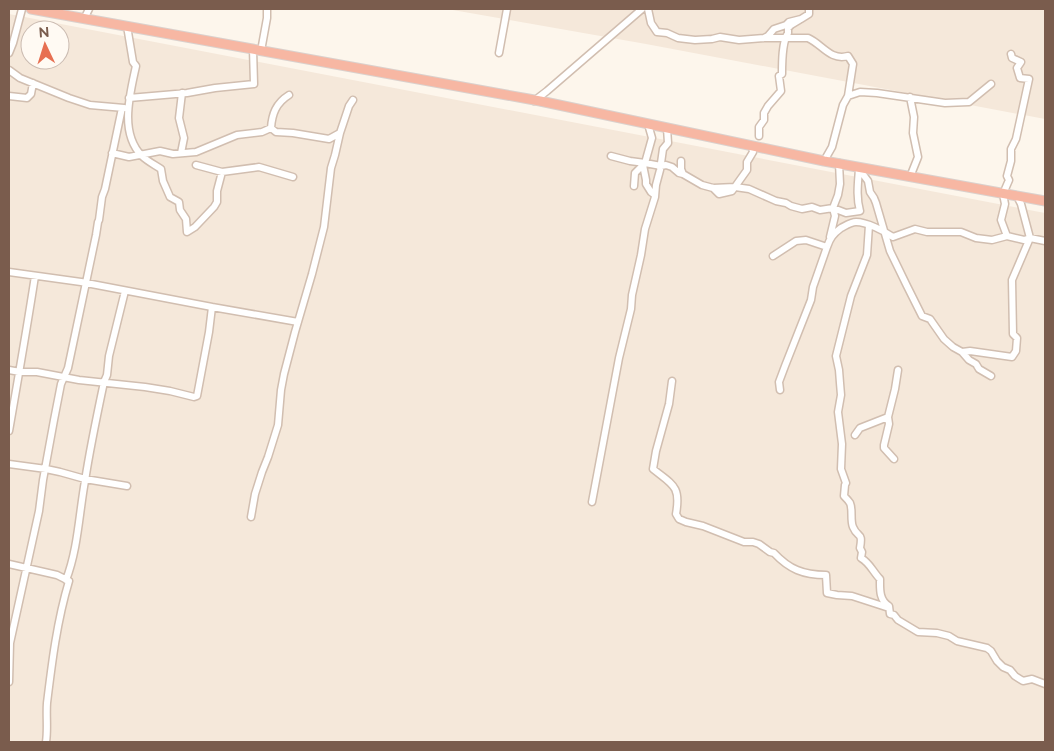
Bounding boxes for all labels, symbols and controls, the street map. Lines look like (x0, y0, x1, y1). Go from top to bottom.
north arrow (20, 20, 70, 70)
text: N (38, 24, 50, 40)

